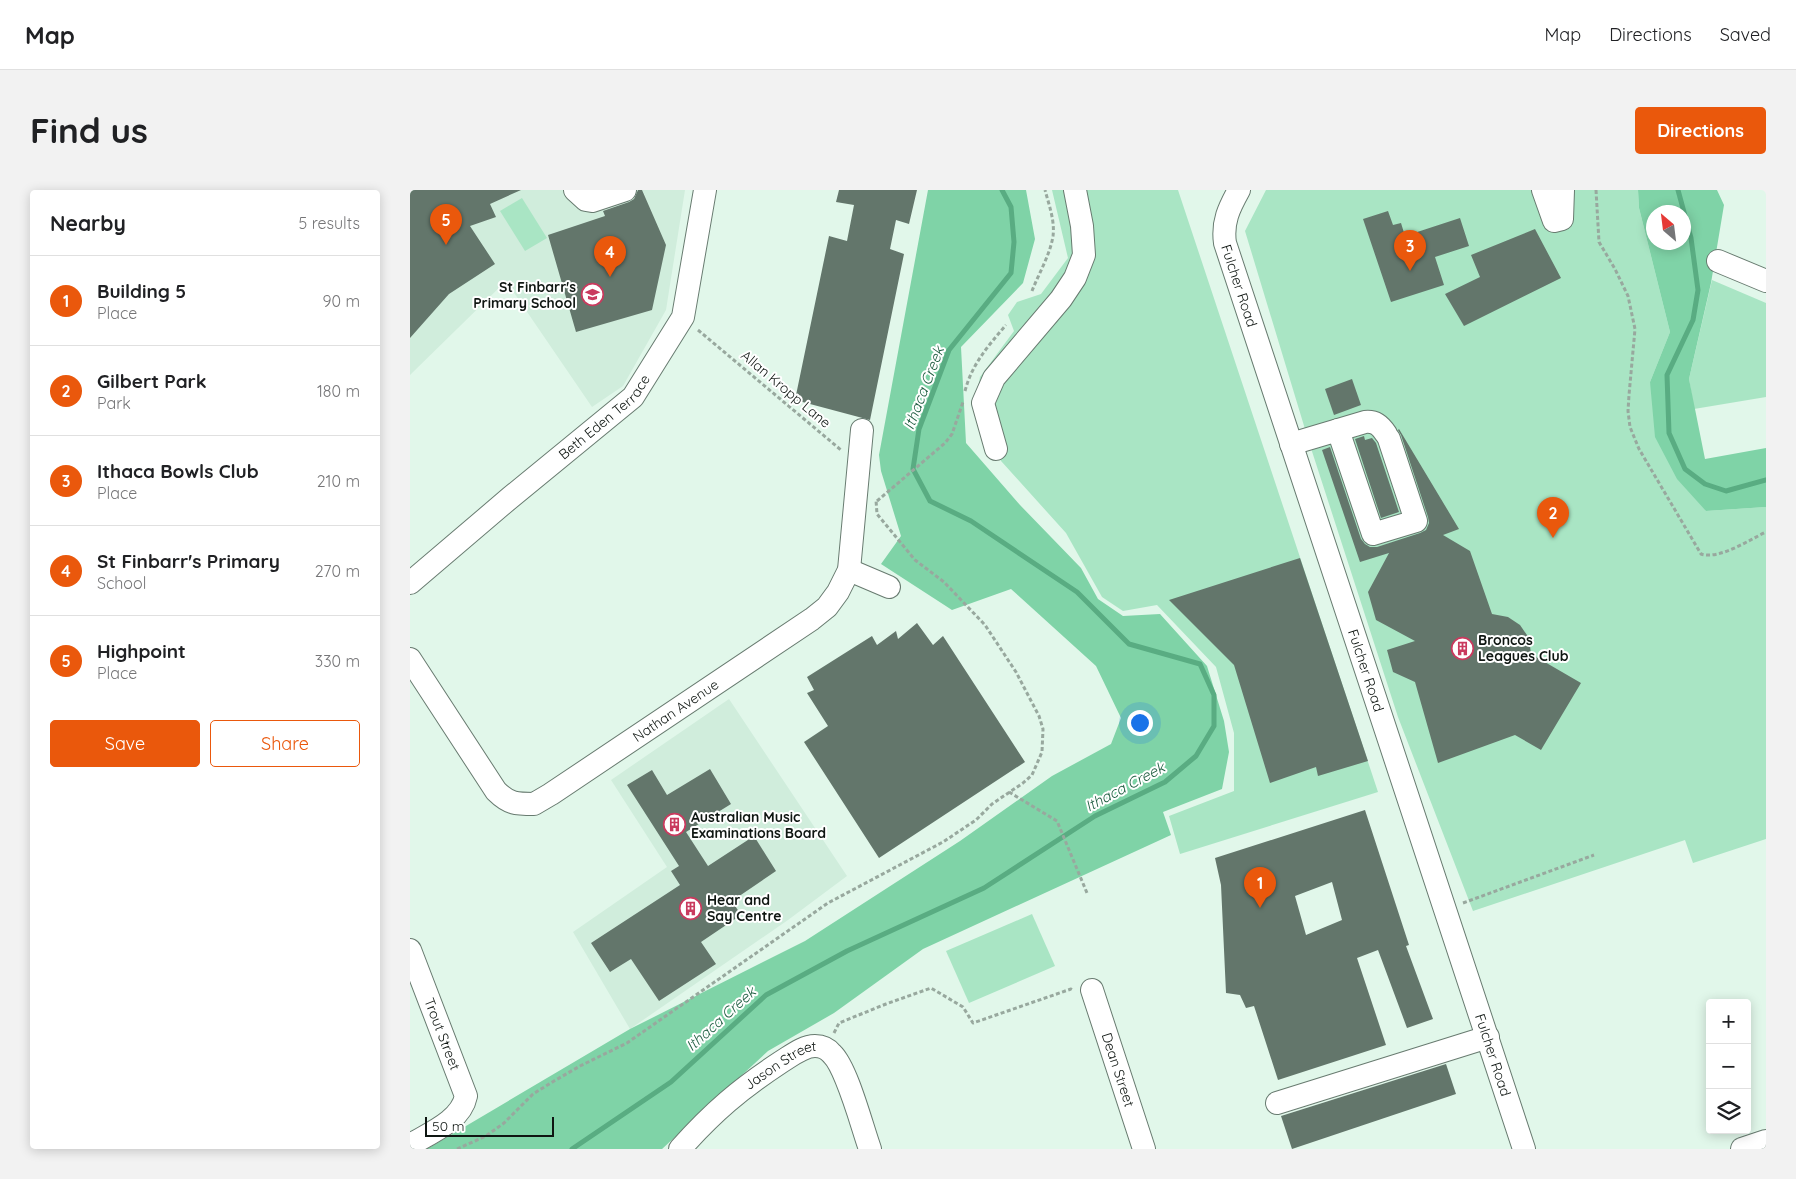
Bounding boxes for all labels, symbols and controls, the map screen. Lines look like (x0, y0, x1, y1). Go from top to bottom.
text: Map (25, 20, 75, 50)
text: Map (1544, 23, 1581, 46)
text: Directions (1609, 23, 1692, 46)
text: Saved (1720, 23, 1771, 46)
button: Directions (1635, 107, 1766, 154)
text: Find us (30, 108, 148, 152)
pin: 5 (430, 204, 462, 245)
north arrow (1646, 205, 1691, 250)
text: Nearby (50, 210, 126, 236)
text: 5 results (299, 213, 360, 233)
pin: 3 (1394, 230, 1426, 271)
pin: 4 (594, 236, 626, 277)
street label: Fulcher Road (1217, 242, 1261, 329)
place label: St Finbarr's Primary School (473, 278, 576, 312)
text: Building 5 (97, 279, 186, 303)
school or university icon: St Finbarr's Primary School (580, 283, 604, 307)
text: 1 (63, 291, 69, 311)
text: 90 m (323, 291, 360, 311)
text: Place (97, 303, 137, 323)
water label: Ithaca Creek (899, 342, 949, 432)
street label: Allan Kropp Lane (738, 346, 835, 432)
text: Gilbert Park (97, 369, 207, 393)
street label: Beth Eden Terrace (555, 371, 654, 463)
text: 2 (61, 381, 71, 401)
text: 180 m (317, 381, 360, 401)
text: Park (97, 393, 131, 413)
text: Ithaca Bowls Club (97, 459, 259, 483)
text: 3 (62, 471, 70, 491)
text: 210 m (317, 471, 360, 491)
text: Place (97, 483, 137, 503)
pin: 2 (1537, 497, 1569, 538)
text: St Finbarr's Primary (97, 549, 280, 573)
text: 4 (61, 561, 71, 581)
text: 270 m (315, 561, 360, 581)
text: School (97, 573, 146, 593)
street label: Fulcher Road (1344, 627, 1388, 714)
place label: Broncos Leagues Club (1478, 631, 1569, 665)
building icon: Broncos Leagues Club (1450, 636, 1474, 660)
text: Highpoint (97, 639, 186, 663)
text: 5 (61, 651, 71, 671)
text: 330 m (315, 651, 360, 671)
text: Place (97, 663, 137, 683)
street label: Nathan Avenue (629, 675, 722, 746)
your location (1127, 710, 1153, 736)
button: Save (50, 720, 200, 767)
button: Share (210, 720, 360, 767)
water label: Ithaca Creek (1082, 757, 1170, 816)
place label: Australian Music Examinations Board (691, 808, 826, 842)
building icon: Australian Music Examinations Board (663, 813, 687, 837)
pin: 1 (1244, 867, 1276, 908)
place label: Hear and Say Centre (707, 891, 781, 925)
building icon: Hear and Say Centre (679, 896, 703, 920)
water label: Ithaca Creek (682, 981, 761, 1055)
street label: Trout Street (420, 995, 464, 1073)
map controls (1706, 999, 1751, 1134)
button: + (1706, 999, 1751, 1044)
street label: Fulcher Road (1471, 1011, 1515, 1099)
street label: Dean Street (1098, 1031, 1139, 1109)
street label: Jason Street (741, 1037, 817, 1094)
button: − (1706, 1044, 1751, 1089)
button: layers (1706, 1089, 1751, 1134)
scale bar (425, 1114, 554, 1137)
text: 50 m (432, 1117, 465, 1135)

